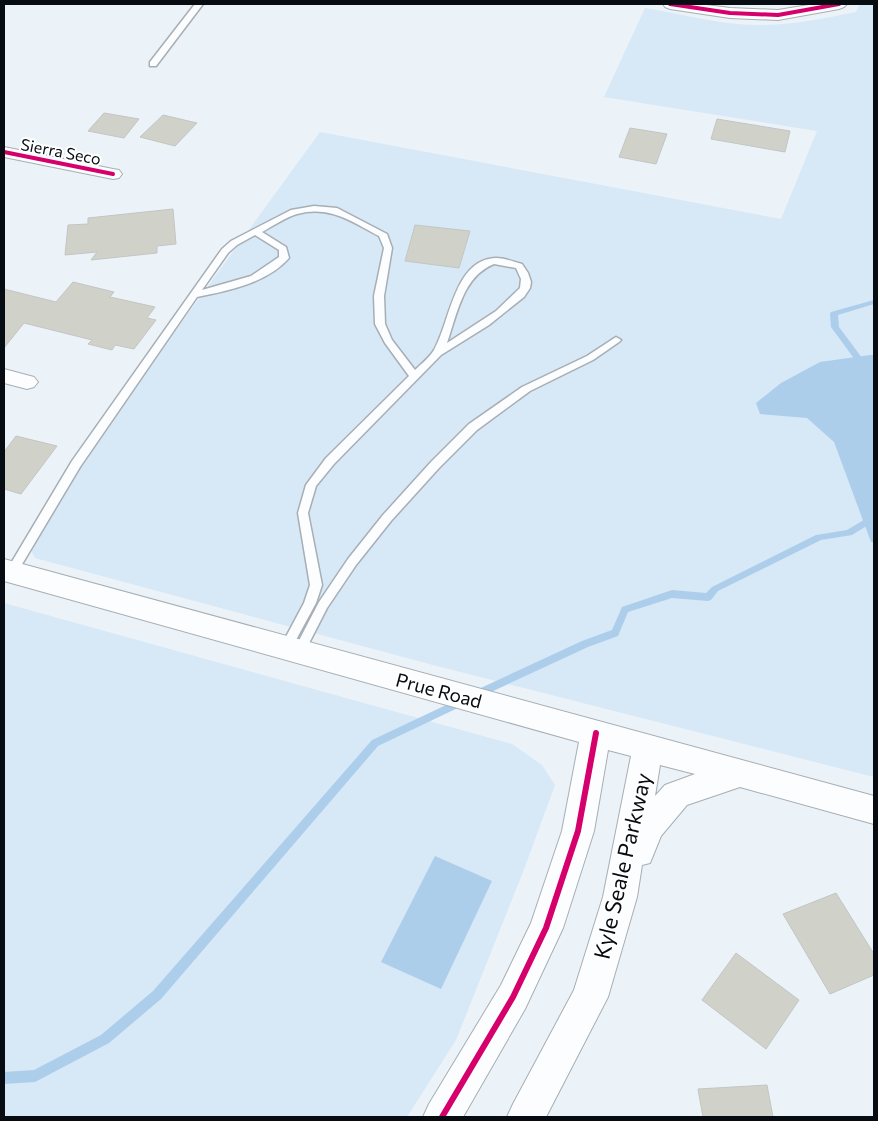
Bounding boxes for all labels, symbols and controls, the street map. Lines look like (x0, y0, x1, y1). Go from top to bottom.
street label: Sierra Seco (19, 134, 103, 168)
street label: Prue Road (393, 667, 485, 713)
street label: Kyle Seale Parkway (587, 770, 657, 962)

